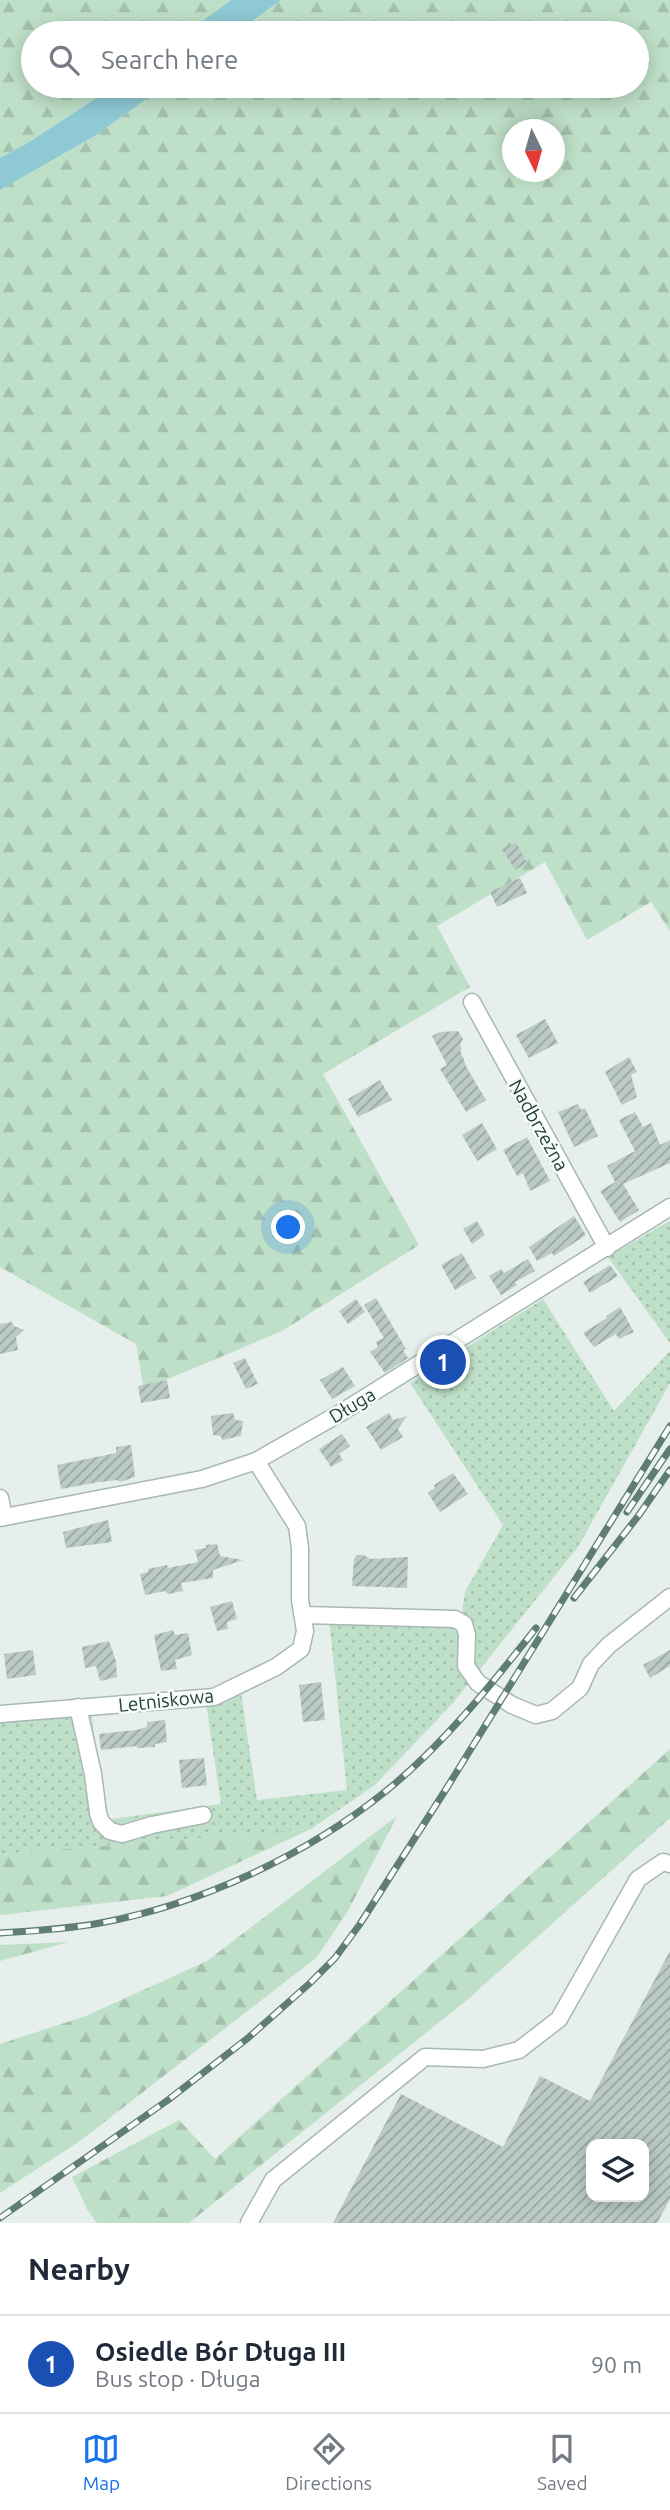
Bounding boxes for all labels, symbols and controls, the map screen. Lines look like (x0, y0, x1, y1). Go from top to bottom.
search box (21, 21, 649, 98)
icon: search (45, 41, 83, 79)
text: Search here (101, 45, 238, 74)
north arrow (502, 119, 565, 182)
street label: Nadbrzeżna (505, 1075, 573, 1175)
your location (271, 1210, 305, 1244)
pin: 1 (420, 1336, 466, 1388)
street label: Długa (325, 1383, 379, 1427)
street label: Letniskowa (117, 1684, 215, 1716)
map controls (586, 2139, 649, 2202)
button: layers (586, 2139, 649, 2202)
text: Nearby (28, 2252, 130, 2286)
text: Osiedle Bór Długa III (95, 2337, 346, 2366)
text: 1 (45, 2352, 57, 2377)
text: 90 m (591, 2352, 642, 2377)
text: Bus stop · Długa (95, 2366, 261, 2391)
tab: Map (82, 2430, 120, 2494)
tab: Directions (285, 2430, 372, 2494)
tab: Saved (537, 2430, 588, 2494)

